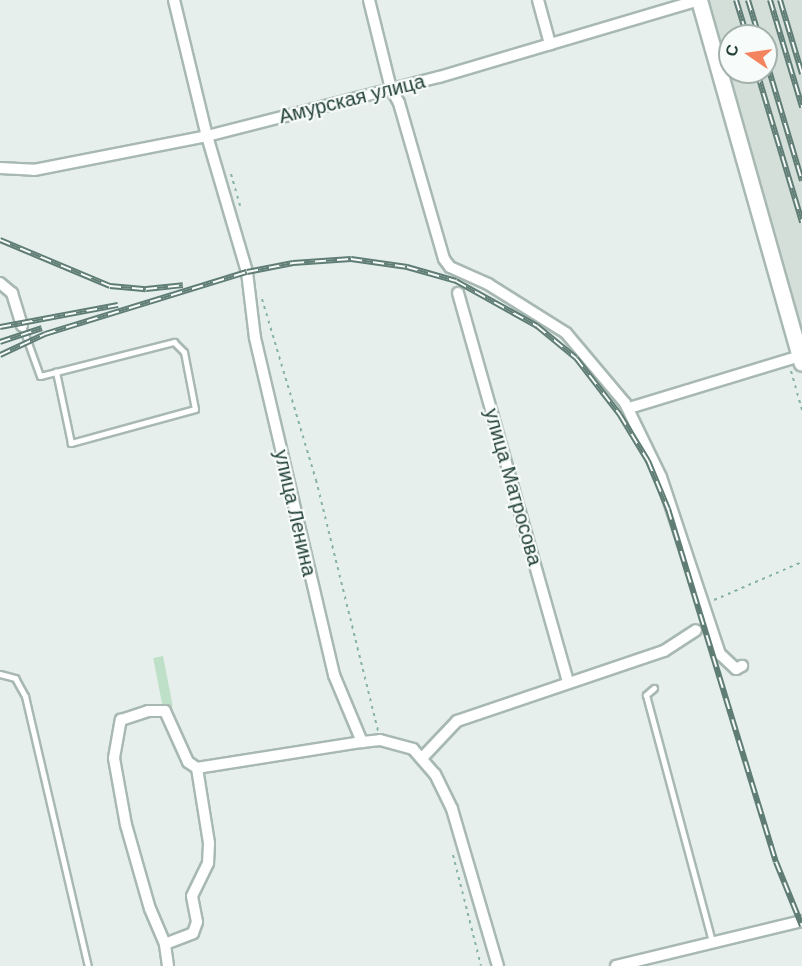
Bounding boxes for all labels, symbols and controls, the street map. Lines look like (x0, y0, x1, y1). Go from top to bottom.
north arrow (718, 24, 778, 84)
text: С (722, 43, 742, 58)
street label: Амурская улица (276, 69, 428, 129)
street label: улица Матросова (479, 406, 547, 568)
street label: улица Ленина (269, 447, 321, 579)

